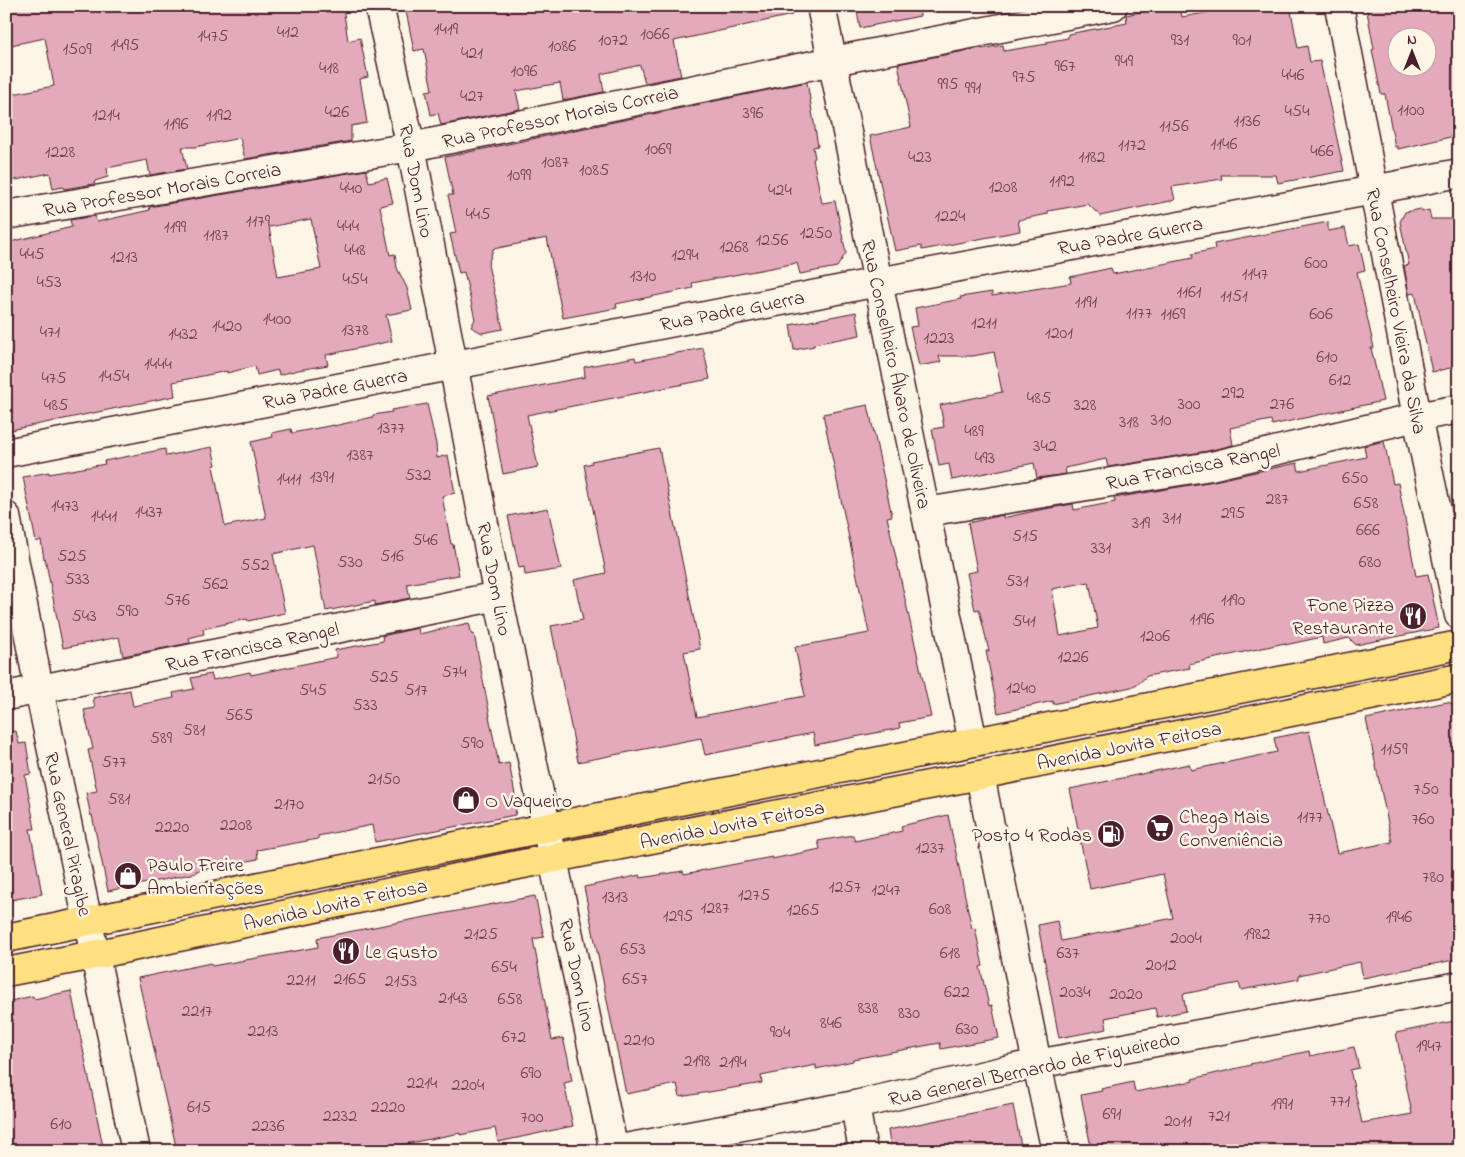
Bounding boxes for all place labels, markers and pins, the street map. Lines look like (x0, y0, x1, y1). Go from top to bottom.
place label: Fone Pizza Restaurante (1292, 592, 1394, 644)
restaurant icon: Fone Pizza Restaurante (1398, 601, 1428, 631)
shop icon: O Vaqueiro (451, 785, 481, 815)
place label: O Vaqueiro (485, 788, 572, 817)
place label: Chega Mais Conveniência (1179, 804, 1283, 856)
supermarket icon: Chega Mais Conveniência (1145, 813, 1175, 843)
fuel station icon: Posto 4 Rodas (1096, 819, 1126, 849)
place label: Posto 4 Rodas (972, 822, 1092, 851)
place label: Paulo Freire Ambientações (147, 852, 264, 904)
shop icon: Paulo Freire Ambientações (113, 861, 143, 891)
restaurant icon: Le Gusto (331, 936, 361, 966)
place label: Le Gusto (365, 939, 438, 968)

